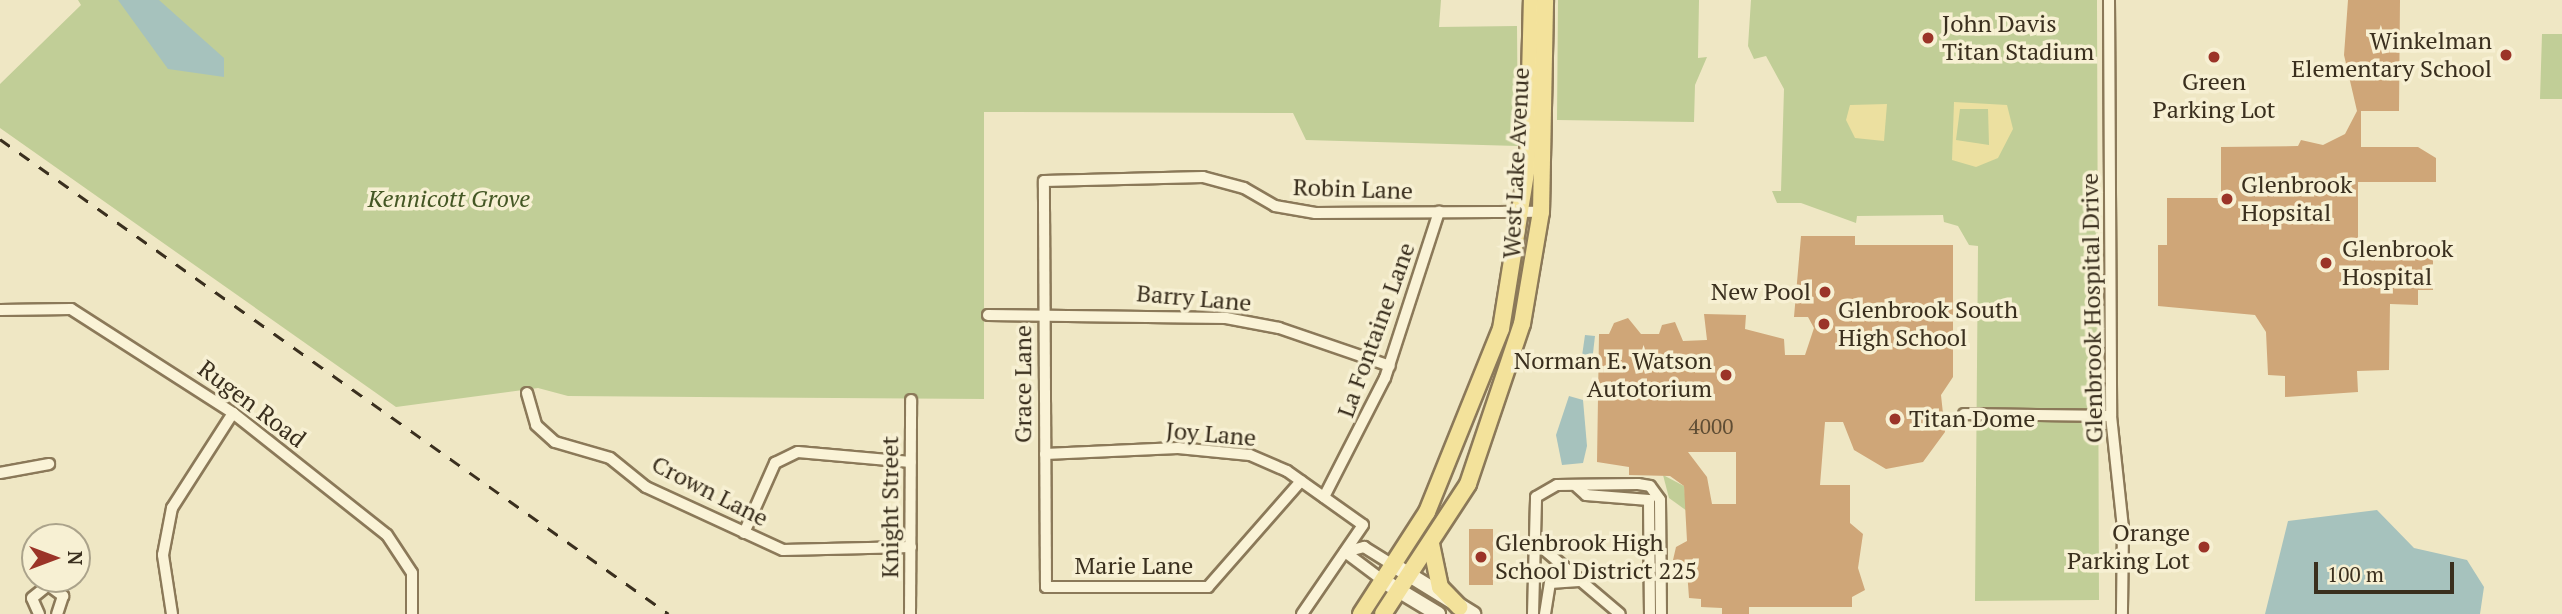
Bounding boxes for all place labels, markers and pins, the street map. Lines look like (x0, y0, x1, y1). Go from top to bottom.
place label: John Davis Titan Stadium (1942, 10, 2094, 66)
place label: Winkelman Elementary School (2291, 27, 2492, 83)
marker: John Davis Titan Stadium (1920, 30, 1936, 46)
marker: Winkelman Elementary School (2498, 47, 2514, 63)
marker: Green Parking Lot (2206, 49, 2222, 65)
place label: Green Parking Lot (2152, 68, 2276, 124)
place label: Glenbrook Hopsital (2241, 171, 2352, 227)
marker: Glenbrook Hopsital (2219, 191, 2235, 207)
place label: Glenbrook Hospital (2342, 235, 2453, 291)
marker: Glenbrook Hospital (2316, 253, 2336, 273)
place label: New Pool (1711, 278, 1811, 306)
marker: New Pool (1817, 284, 1833, 300)
place label: Glenbrook South High School (1838, 296, 2018, 352)
marker: Glenbrook South High School (1816, 316, 1832, 332)
place label: Norman E. Watson Autotorium (1513, 347, 1712, 403)
marker: Norman E. Watson Autotorium (1718, 367, 1734, 383)
place label: Titan Dome (1909, 405, 2035, 433)
marker: Titan Dome (1887, 411, 1903, 427)
place label: Orange Parking Lot (2067, 519, 2190, 575)
place label: Glenbrook High School District 225 (1495, 529, 1697, 585)
marker: Orange Parking Lot (2196, 539, 2212, 555)
marker: Glenbrook High School District 225 (1473, 549, 1489, 565)

